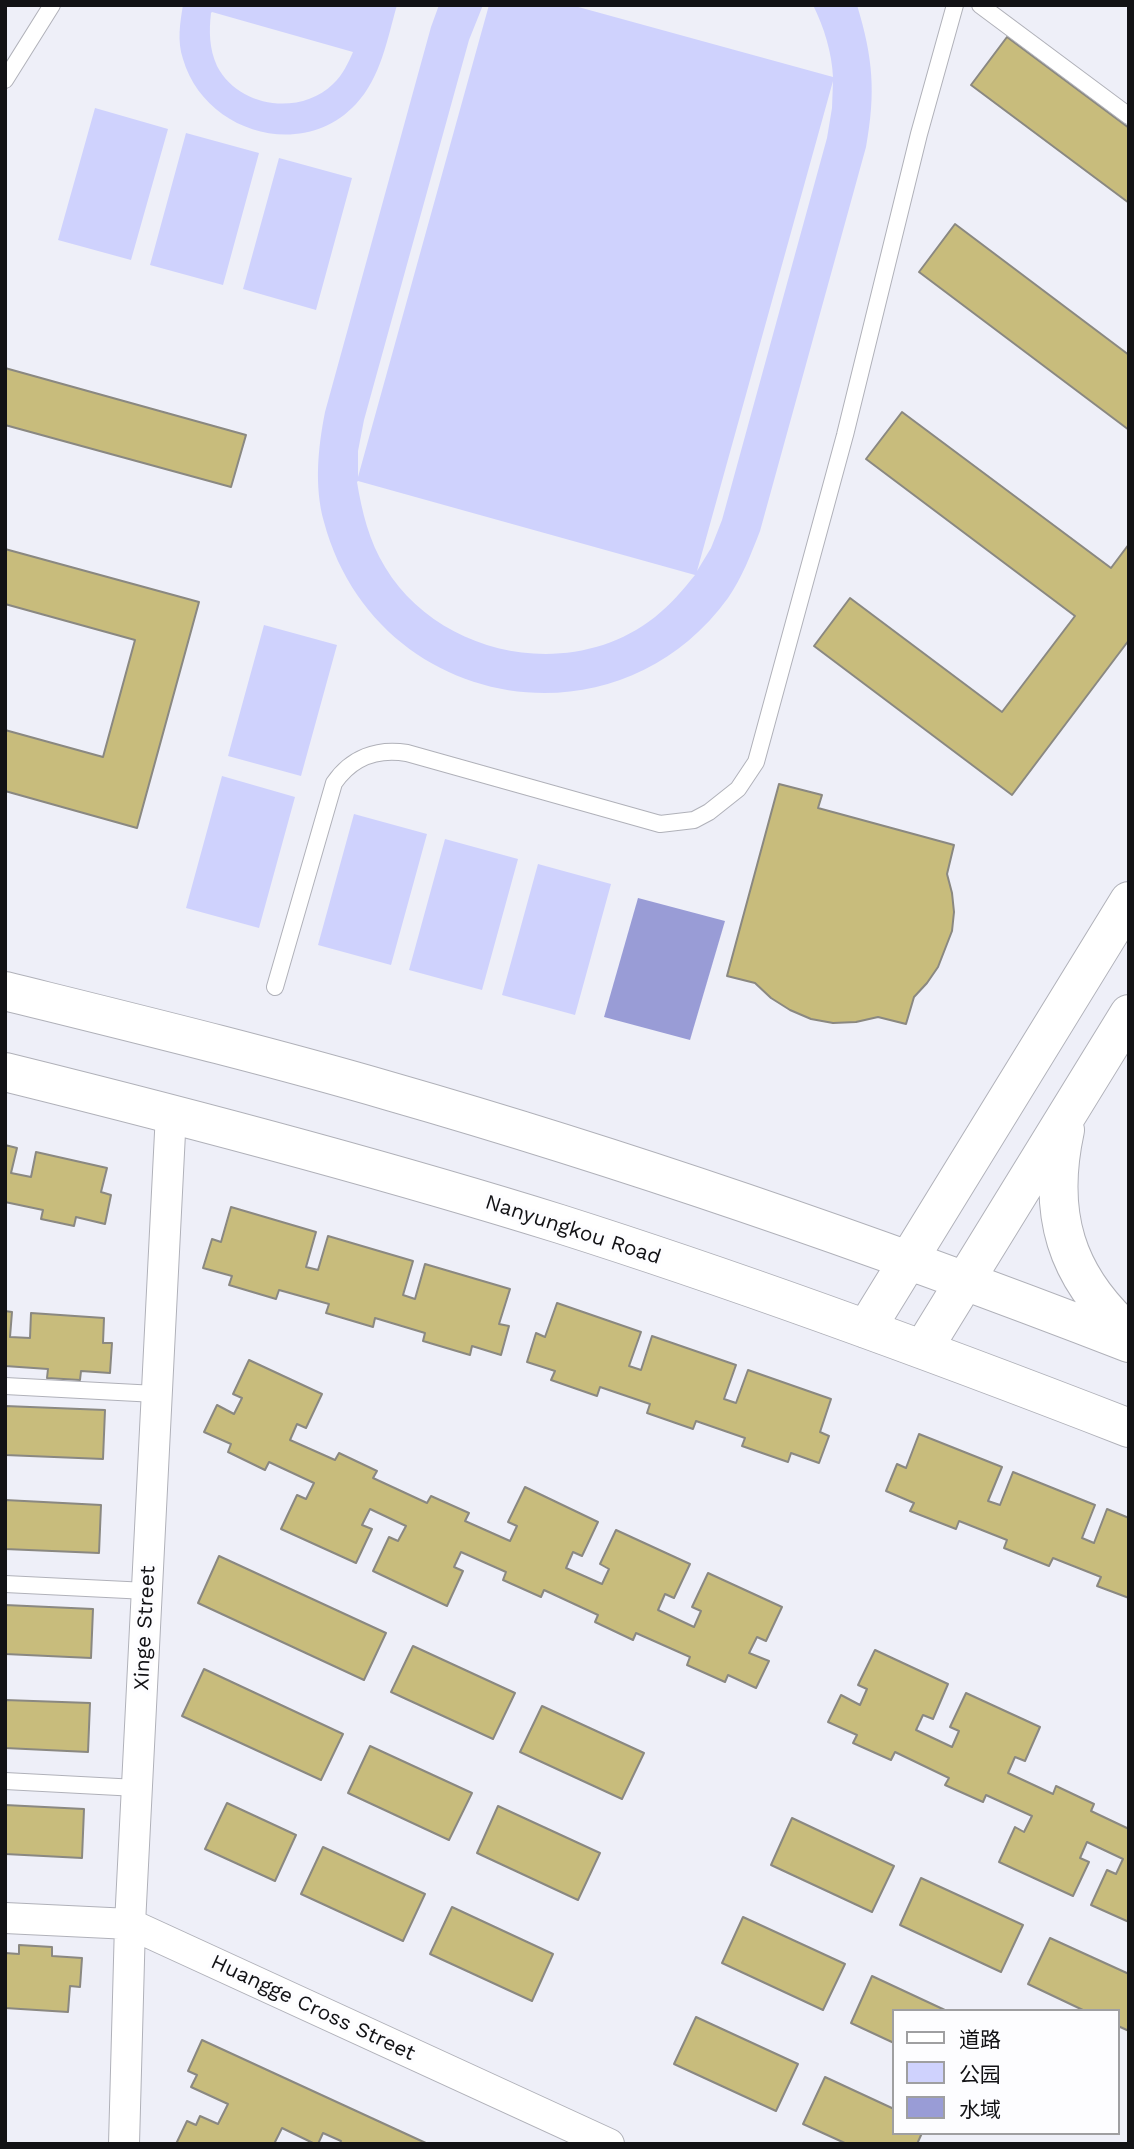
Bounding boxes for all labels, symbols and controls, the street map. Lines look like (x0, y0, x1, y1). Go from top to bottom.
street label: Nanyungkou Road (482, 1190, 664, 1270)
street label: Xinge Street (129, 1565, 161, 1691)
street label: Huangge Cross Street (207, 1950, 419, 2066)
legend (892, 2009, 1120, 2135)
text: 道路 (959, 2027, 1001, 2052)
text: 公园 (959, 2062, 1001, 2087)
text: 水域 (959, 2097, 1001, 2122)

